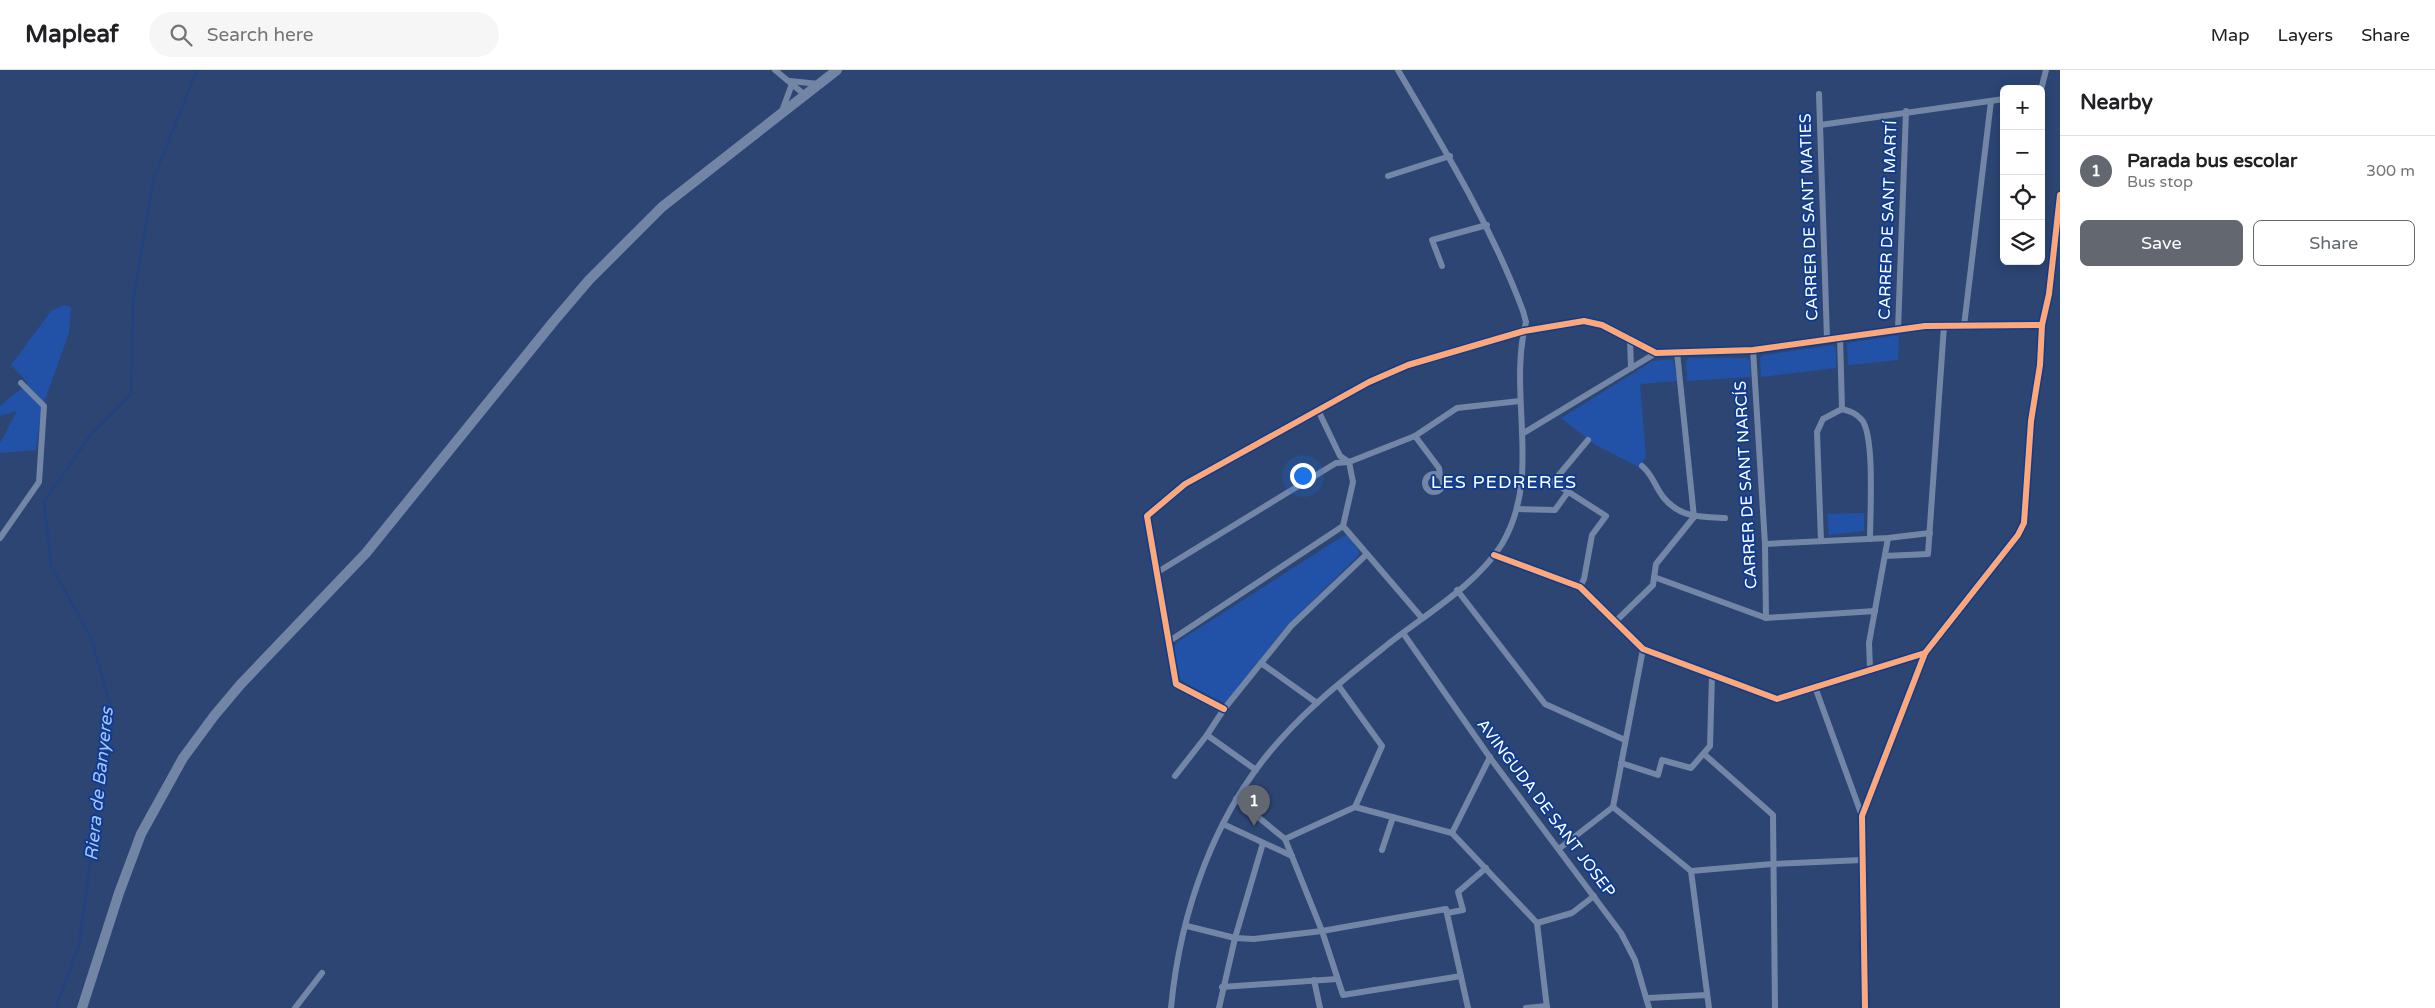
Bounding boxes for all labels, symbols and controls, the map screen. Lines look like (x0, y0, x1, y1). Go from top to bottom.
search box (149, 12, 499, 57)
text: Mapleaf (25, 20, 119, 49)
icon: search (167, 21, 195, 49)
text: Search here (207, 24, 314, 46)
text: Map (2211, 24, 2250, 46)
text: Layers (2278, 24, 2333, 46)
text: Share (2361, 24, 2410, 46)
map controls (2000, 85, 2045, 265)
button: + (2000, 85, 2045, 130)
text: Nearby (2080, 90, 2153, 115)
street label: CARRER DE SANT MATIES (1795, 113, 1823, 321)
street label: CARRER DE SANT MARTÍ (1875, 120, 1901, 320)
button: − (2000, 130, 2045, 175)
text: Parada bus escolar (2127, 150, 2297, 172)
text: 1 (2091, 161, 2101, 181)
text: 300 m (2366, 161, 2415, 181)
text: Bus stop (2127, 172, 2193, 192)
button: locate (2000, 175, 2045, 220)
button: layers (2000, 220, 2045, 265)
button: Save (2080, 220, 2243, 266)
button: Share (2253, 220, 2415, 266)
street label: CARRER DE SANT NARCÍS (1731, 380, 1761, 590)
your location (1290, 463, 1316, 489)
district label: LES PEDRERES (1431, 471, 1577, 493)
water label: Riera de Banyeres (80, 705, 118, 862)
street label: AVINGUDA DE SANT JOSEP (1472, 715, 1620, 901)
pin: 1 (1238, 785, 1270, 826)

